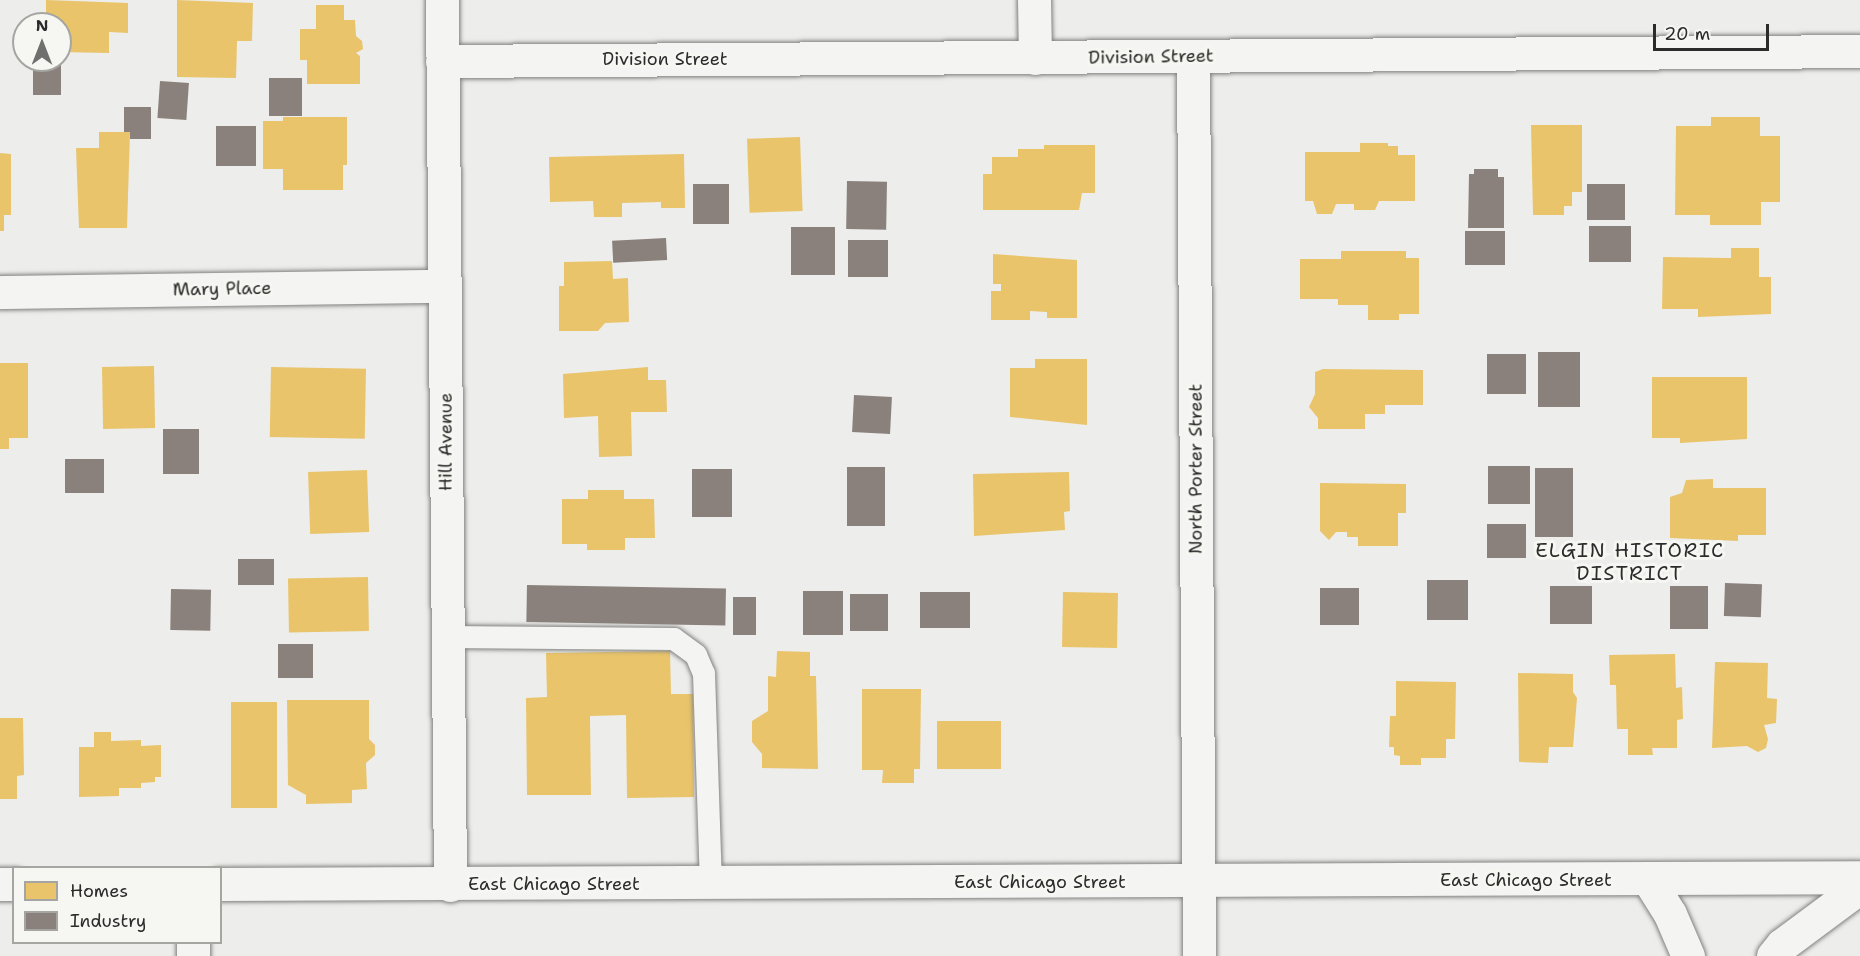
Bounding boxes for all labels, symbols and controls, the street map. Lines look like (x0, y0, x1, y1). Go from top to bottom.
north arrow (12, 12, 72, 72)
scale bar (1656, 12, 1772, 50)
text: N (36, 15, 48, 36)
text: 20 m (1664, 22, 1710, 46)
street label: Division Street (1088, 45, 1214, 69)
street label: Division Street (602, 48, 728, 70)
street label: Mary Place (173, 277, 271, 301)
street label: North Porter Street (1185, 384, 1207, 554)
street label: Hill Avenue (435, 393, 457, 491)
district label: ELGIN HISTORIC DISTRICT (1535, 538, 1725, 585)
legend (12, 866, 222, 944)
street label: East Chicago Street (1440, 869, 1612, 891)
street label: East Chicago Street (954, 871, 1126, 893)
street label: East Chicago Street (468, 873, 640, 895)
text: Homes (70, 879, 128, 903)
text: Industry (70, 909, 146, 933)

